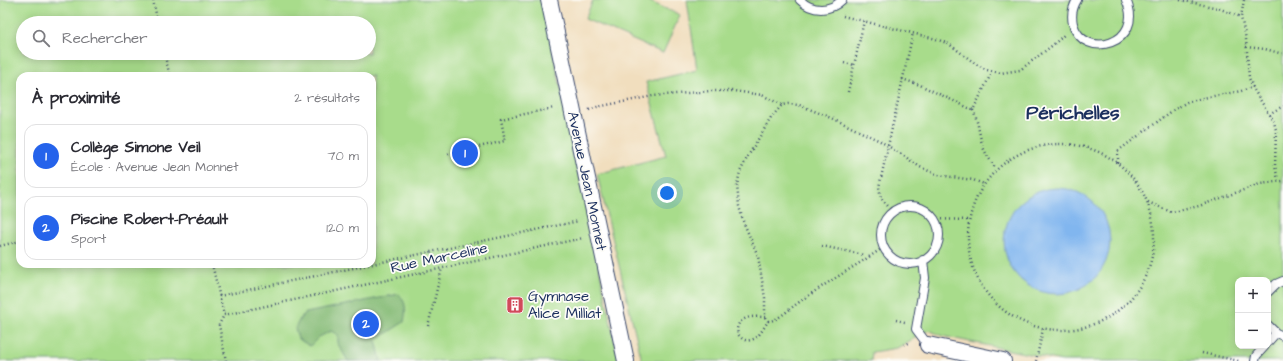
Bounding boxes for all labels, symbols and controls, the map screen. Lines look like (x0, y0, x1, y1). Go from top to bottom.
search box (16, 16, 376, 60)
icon: search (30, 27, 52, 49)
text: Rechercher (62, 28, 147, 49)
text: À proximité (32, 86, 121, 110)
text: 2 résultats (294, 89, 360, 107)
district label: Périchelles (1026, 100, 1120, 127)
street label: Avenue Jean Monnet (562, 109, 612, 253)
text: Collège Simone Veil (71, 137, 201, 158)
pin: 1 (452, 138, 478, 168)
text: 1 (45, 147, 47, 165)
text: 70 m (327, 147, 359, 165)
text: École · Avenue Jean Monnet (71, 158, 239, 176)
your location (657, 183, 677, 203)
text: Piscine Robert-Préault (71, 209, 228, 230)
text: 2 (42, 219, 50, 237)
text: 120 m (326, 219, 359, 237)
text: Sport (71, 230, 106, 248)
street label: Rue Marceline (389, 237, 489, 279)
map controls (1235, 277, 1271, 349)
button: + (1235, 277, 1271, 313)
place label: Gymnase Alice Milliat (528, 286, 601, 324)
building icon: Gymnase Alice Milliat (505, 295, 525, 315)
pin: 2 (353, 309, 379, 339)
button: − (1235, 313, 1271, 349)

